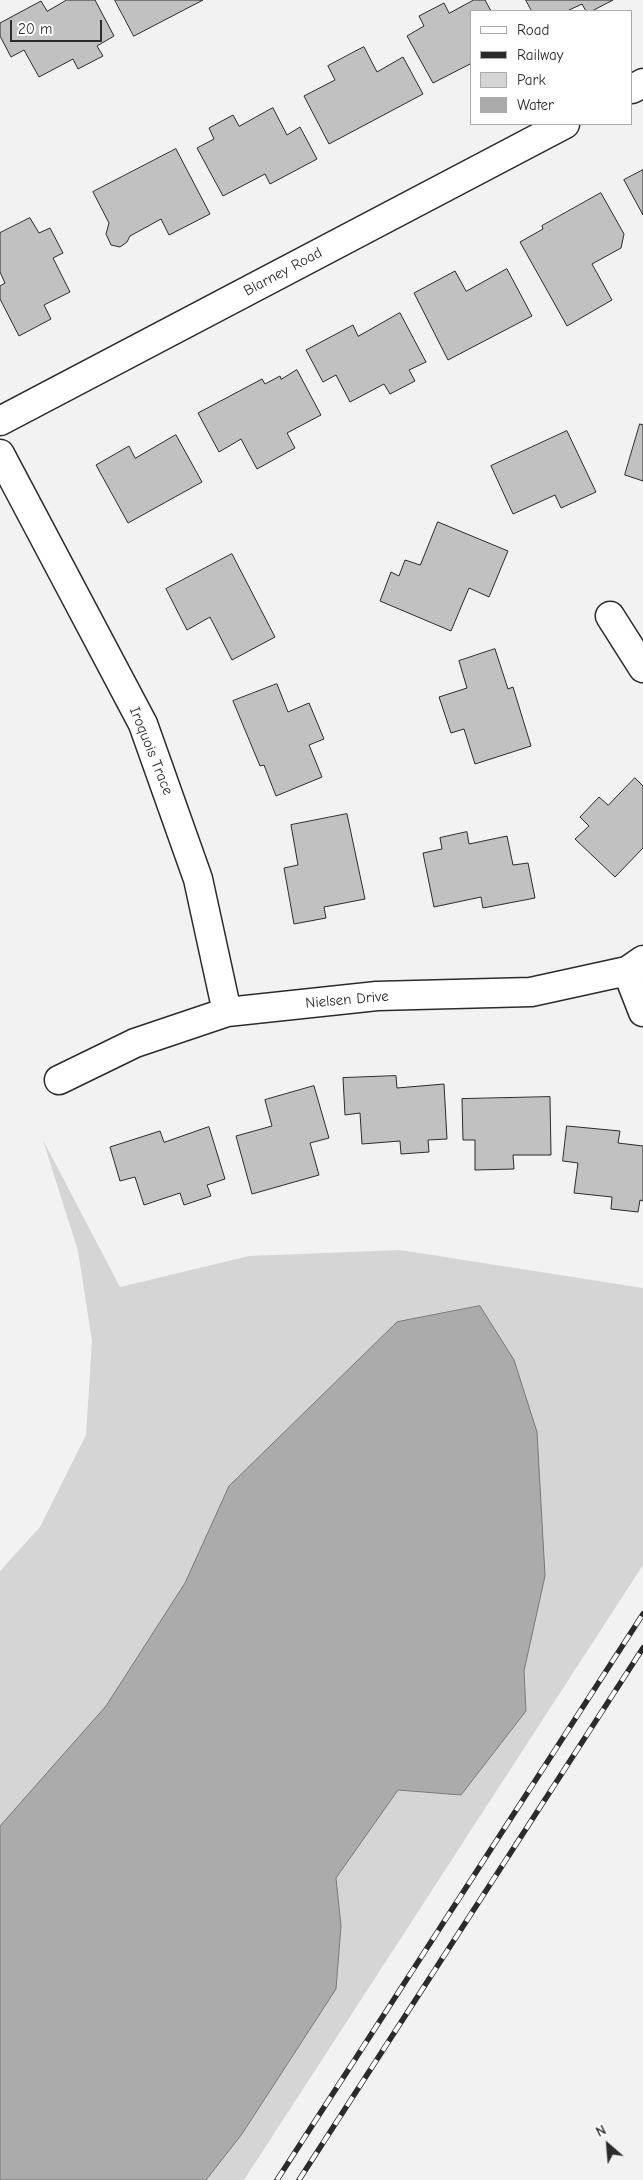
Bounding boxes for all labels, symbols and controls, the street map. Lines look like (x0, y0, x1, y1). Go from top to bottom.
scale bar (12, 10, 105, 42)
legend (470, 10, 633, 125)
text: 20 m (18, 20, 52, 38)
text: Road (517, 21, 549, 39)
text: Railway (517, 46, 563, 64)
text: Park (517, 71, 546, 89)
text: Water (517, 96, 554, 114)
street label: Blarney Road (241, 244, 325, 300)
street label: Iroquois Trace (125, 704, 177, 798)
street label: Nielsen Drive (305, 987, 389, 1013)
north arrow (583, 2120, 633, 2170)
text: N (593, 2122, 609, 2141)

